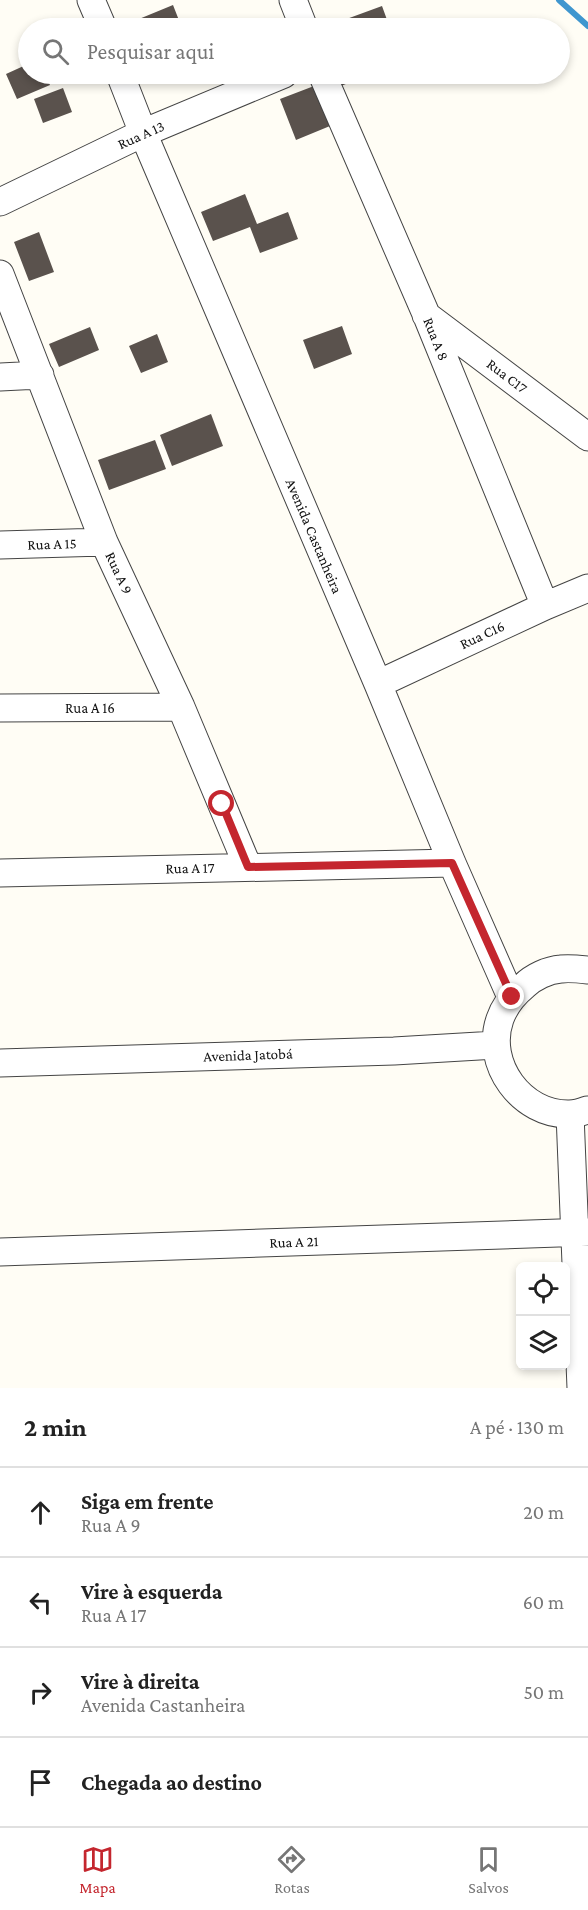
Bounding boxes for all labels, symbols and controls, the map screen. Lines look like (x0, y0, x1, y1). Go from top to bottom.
search box (18, 18, 570, 84)
icon: search (39, 35, 72, 68)
text: Pesquisar aqui (87, 39, 214, 64)
street label: Rua A 13 (115, 118, 167, 152)
street label: Rua A 8 (420, 315, 452, 363)
street label: Rua C17 (484, 356, 530, 396)
street label: Avenida Castanheira (283, 476, 345, 596)
street label: Rua A 15 (27, 535, 77, 553)
street label: Rua A 9 (102, 549, 136, 597)
street label: Rua C16 (457, 618, 507, 652)
street label: Rua A 16 (65, 700, 115, 716)
route start (208, 790, 234, 816)
street label: Rua A 17 (165, 860, 215, 876)
route end (498, 983, 524, 1009)
street label: Avenida Jatobá (203, 1045, 293, 1066)
street label: Rua A 21 (269, 1233, 319, 1251)
map controls (516, 1262, 570, 1370)
button: locate (516, 1262, 570, 1316)
button: layers (516, 1316, 570, 1370)
text: 2 min (24, 1413, 87, 1442)
text: A pé · 130 m (470, 1416, 564, 1438)
text: Siga em frente (81, 1489, 214, 1514)
icon: ahead (24, 1496, 57, 1529)
text: 20 m (523, 1501, 564, 1523)
text: Rua A 9 (81, 1514, 141, 1536)
text: Vire à esquerda (81, 1579, 222, 1604)
icon: left (24, 1586, 57, 1619)
text: 60 m (523, 1591, 564, 1613)
text: Rua A 17 (81, 1604, 146, 1626)
text: Vire à direita (81, 1669, 200, 1694)
icon: right (24, 1676, 57, 1709)
text: 50 m (523, 1681, 564, 1703)
text: Avenida Castanheira (81, 1694, 245, 1716)
icon: arrive (24, 1766, 57, 1799)
text: Chegada ao destino (81, 1770, 262, 1795)
tab: Mapa (79, 1843, 116, 1896)
tab: Rotas (274, 1843, 310, 1896)
tab: Salvos (468, 1843, 509, 1896)

